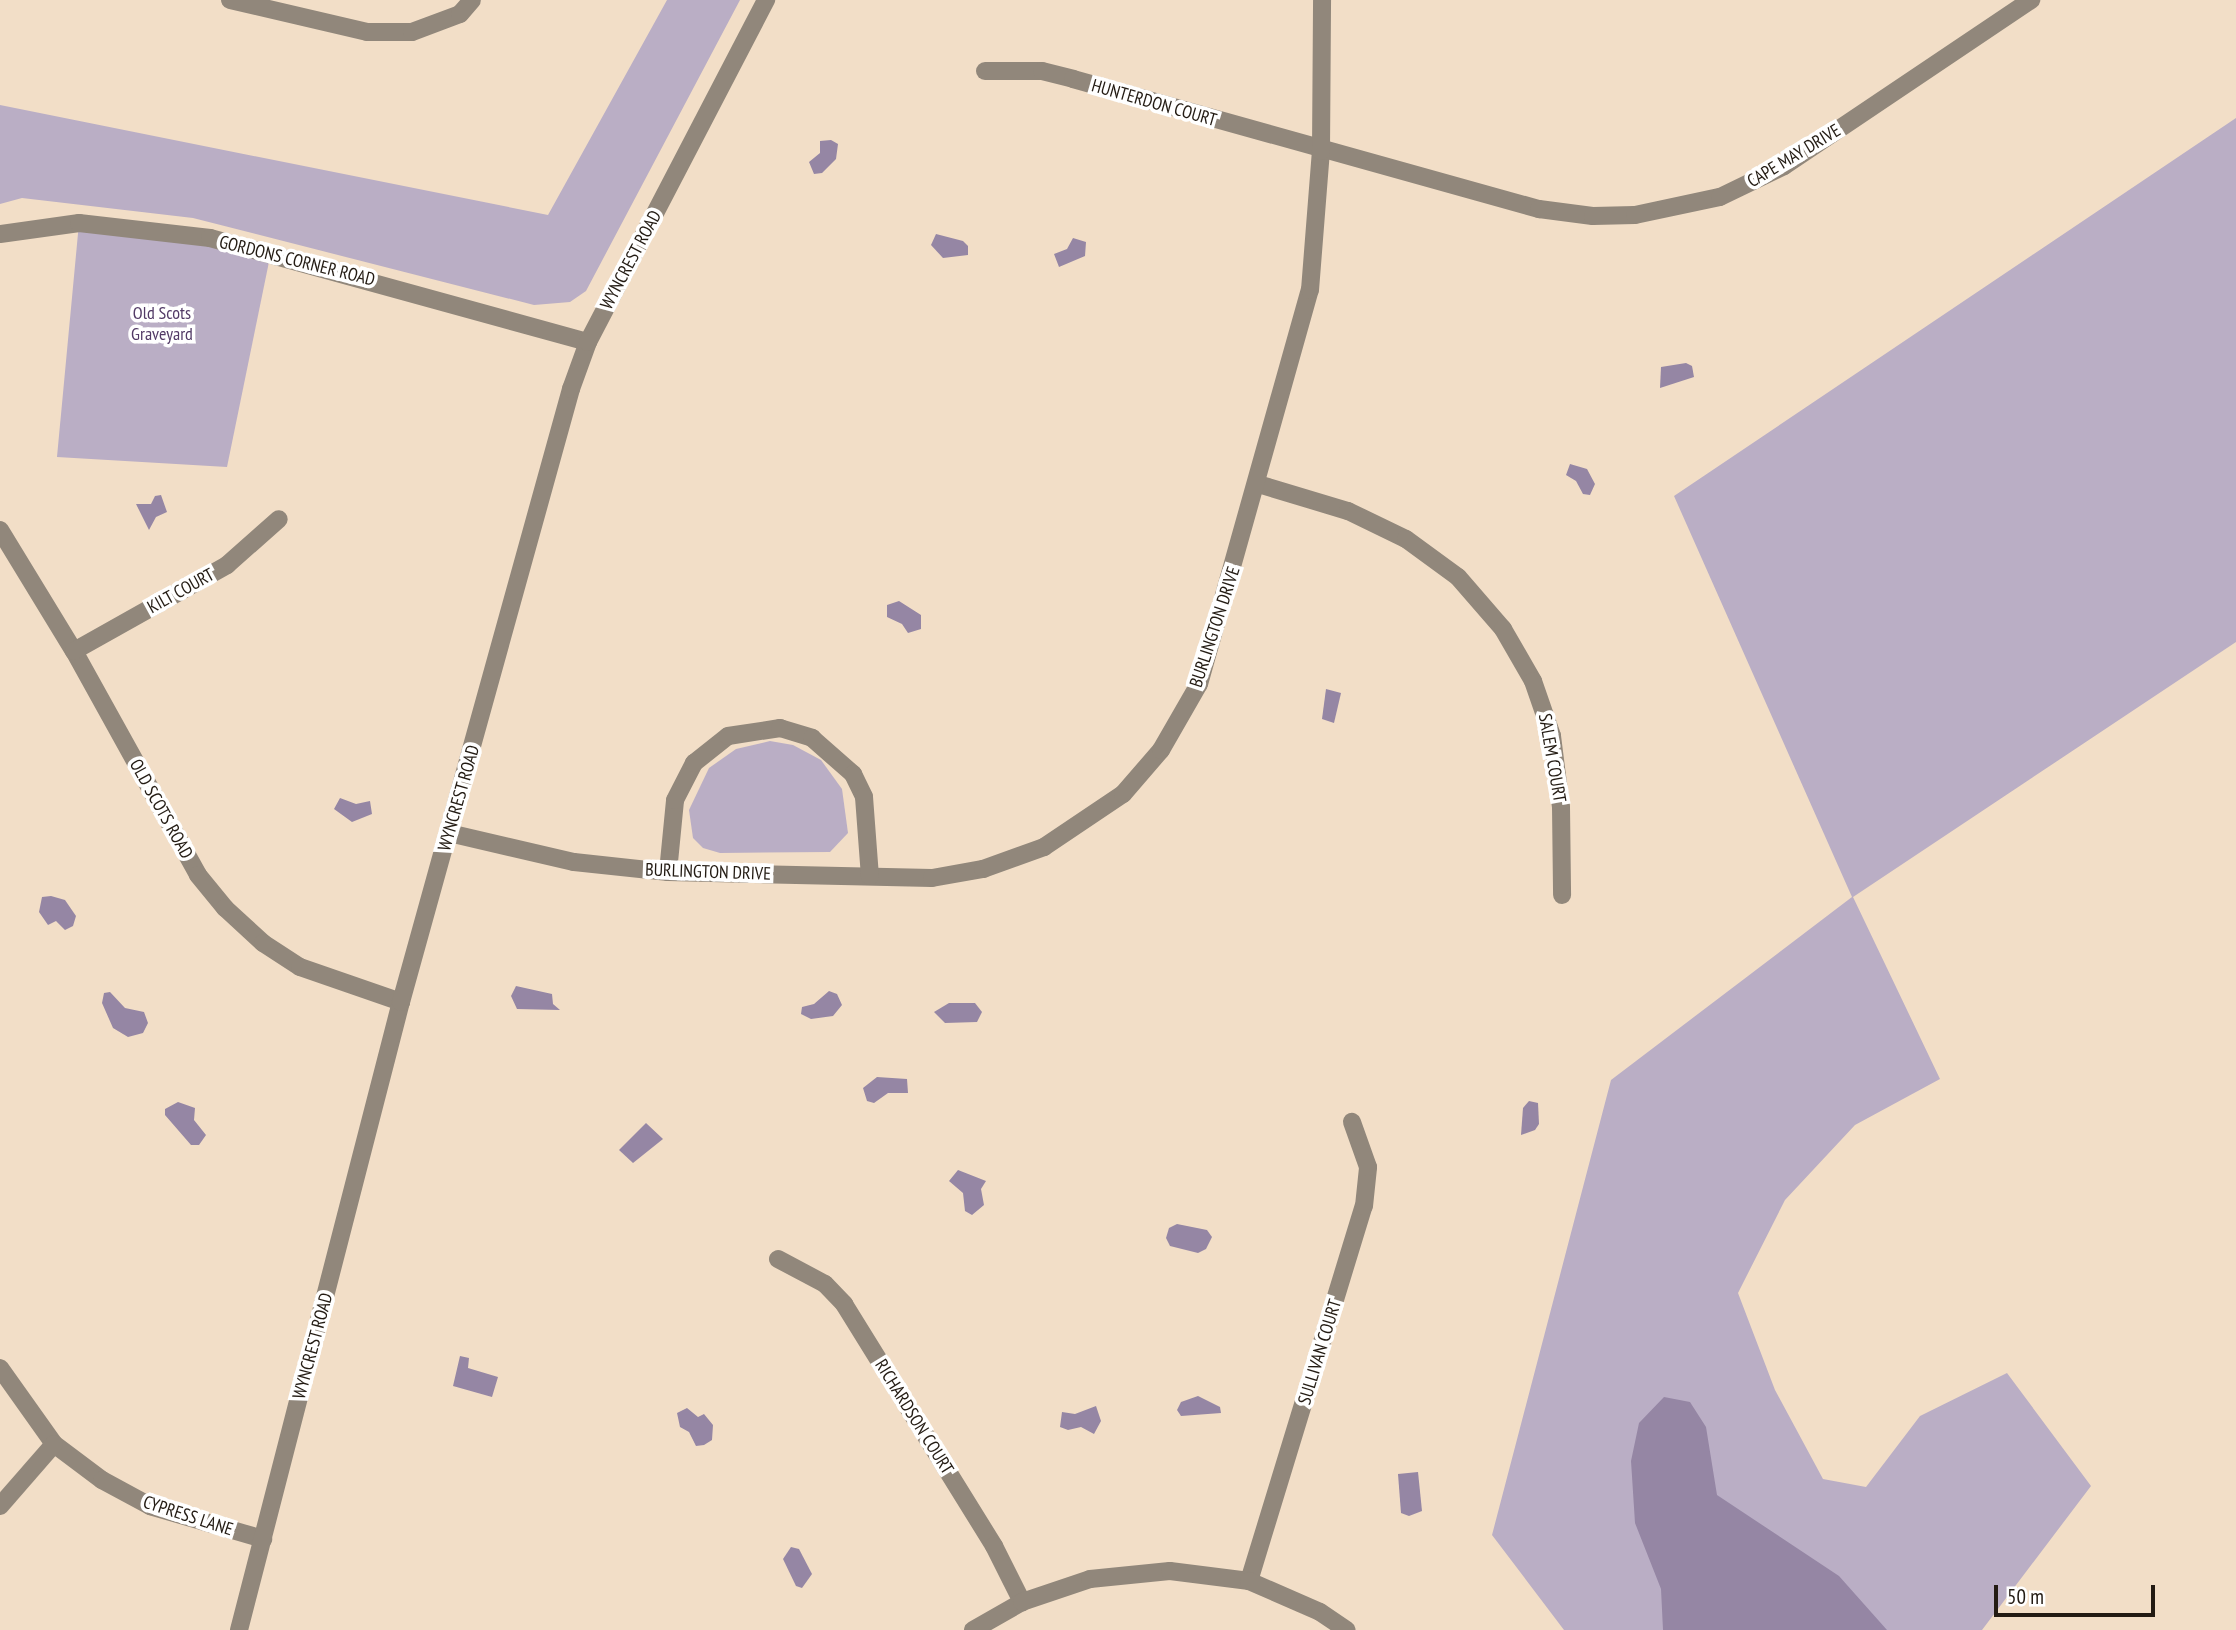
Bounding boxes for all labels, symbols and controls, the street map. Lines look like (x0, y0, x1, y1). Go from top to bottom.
street label: HUNTERDON COURT (1089, 75, 1219, 131)
street label: CAPE MAY DRIVE (1743, 120, 1845, 192)
street label: WYNCREST ROAD (596, 207, 666, 313)
street label: GORDONS CORNER ROAD (217, 231, 377, 291)
park label: Old Scots Graveyard (131, 303, 193, 346)
street label: KILT COURT (144, 564, 218, 618)
street label: BURLINGTON DRIVE (1185, 564, 1245, 690)
street label: SALEM COURT (1534, 712, 1570, 804)
street label: WYNCREST ROAD (434, 742, 484, 854)
street label: OLD SCOTS ROAD (125, 755, 197, 863)
street label: BURLINGTON DRIVE (645, 859, 771, 885)
street label: WYNCREST ROAD (288, 1290, 338, 1402)
street label: SULLIVAN COURT (1294, 1297, 1346, 1407)
street label: RICHARDSON COURT (870, 1356, 958, 1478)
street label: CYPRESS LANE (140, 1491, 236, 1541)
scale bar (1998, 1570, 2159, 1614)
text: 50 m (2007, 1583, 2044, 1610)

